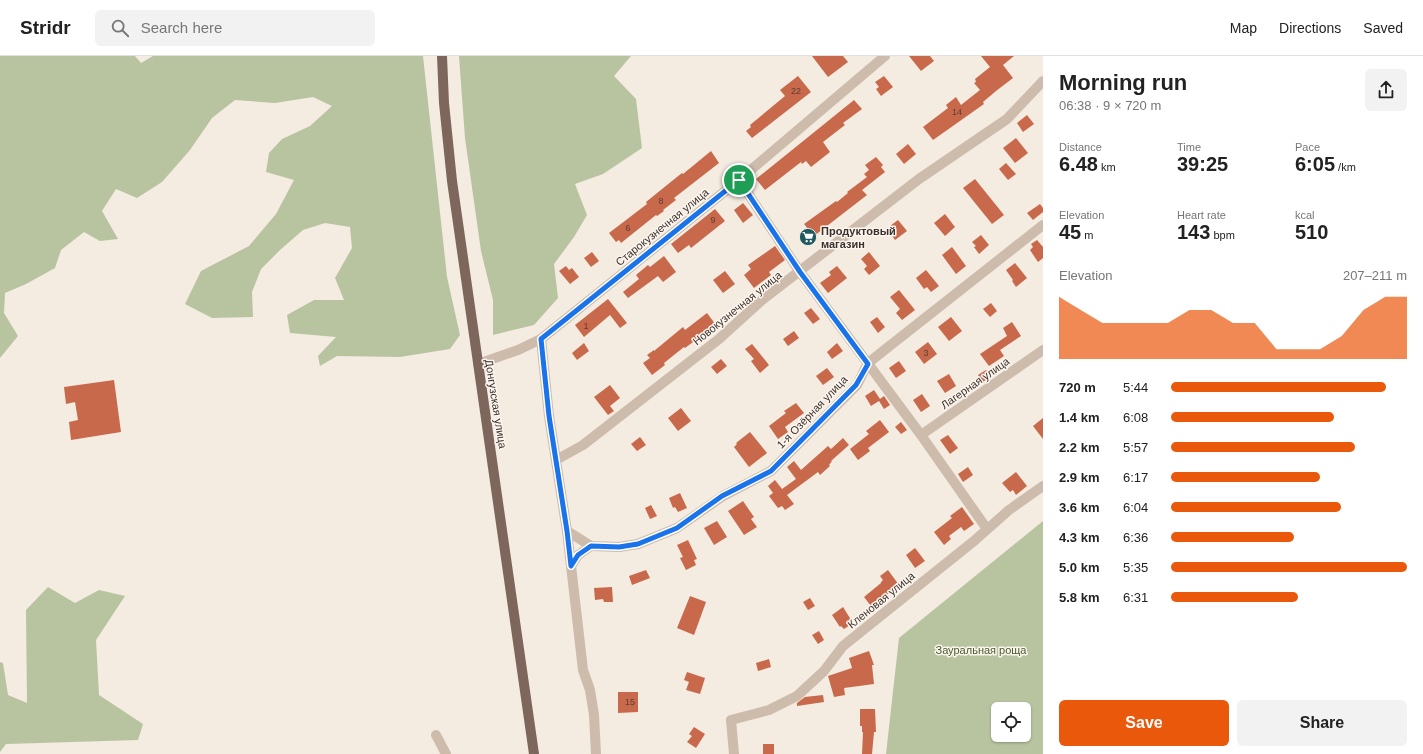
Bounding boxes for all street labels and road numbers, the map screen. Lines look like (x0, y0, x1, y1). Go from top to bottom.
street label: Старокузнечная улица (613, 185, 711, 268)
street label: Новокузнечная улица (690, 268, 784, 347)
street label: Лагерная улица (938, 354, 1012, 411)
street label: Донгузская улица (483, 359, 509, 450)
street label: 1-я Озёрная улица (774, 373, 850, 451)
street label: Кленовая улица (845, 569, 917, 631)

